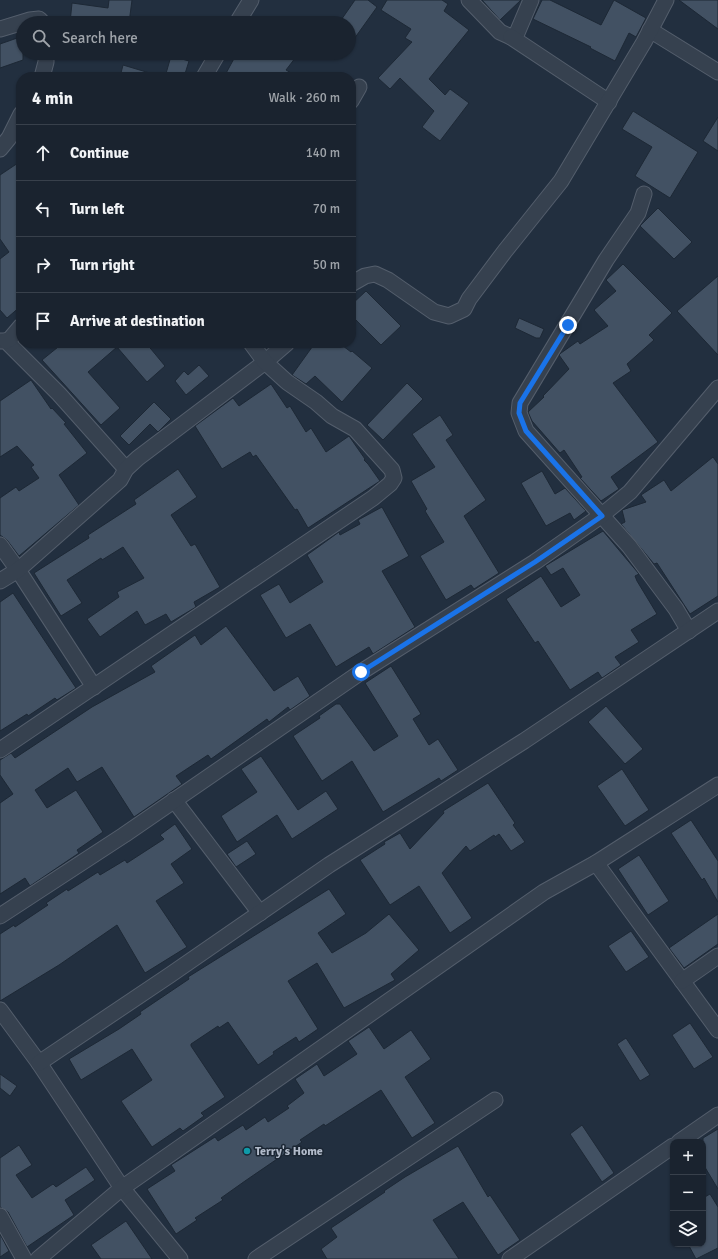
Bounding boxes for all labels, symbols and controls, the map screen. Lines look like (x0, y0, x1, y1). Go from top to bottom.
search box (16, 16, 356, 60)
icon: search (30, 27, 52, 49)
text: Search here (62, 29, 138, 47)
text: 4 min (32, 88, 73, 109)
text: Walk · 260 m (269, 90, 340, 106)
icon: ahead (32, 142, 54, 164)
text: Continue (70, 144, 129, 162)
text: 140 m (306, 145, 340, 161)
icon: left (32, 198, 54, 220)
text: Turn left (70, 200, 124, 218)
text: 70 m (313, 201, 340, 217)
icon: right (32, 254, 54, 276)
text: Turn right (70, 256, 135, 274)
text: 50 m (313, 257, 340, 273)
icon: arrive (32, 310, 54, 332)
text: Arrive at destination (70, 312, 205, 330)
route end (559, 316, 577, 334)
route start (352, 663, 370, 681)
map controls (670, 1139, 706, 1247)
button: + (670, 1139, 706, 1175)
place label: Terry's Home (255, 1144, 323, 1159)
marker: Terry's Home (242, 1146, 252, 1156)
button: − (670, 1175, 706, 1211)
button: layers (670, 1211, 706, 1247)

